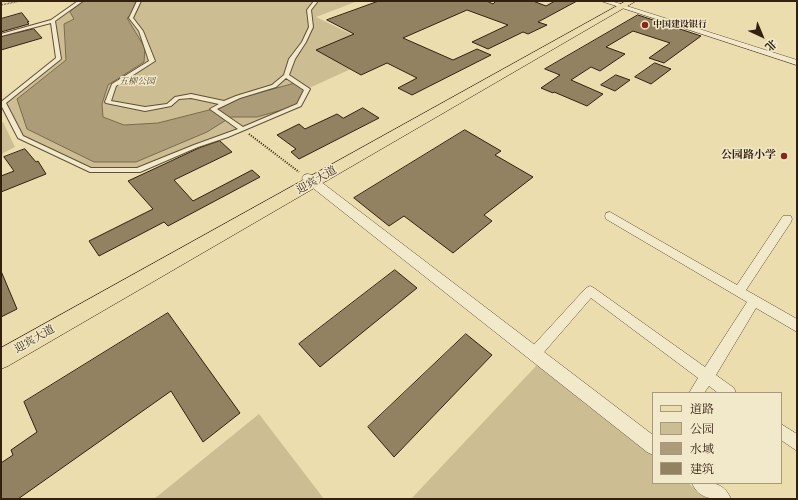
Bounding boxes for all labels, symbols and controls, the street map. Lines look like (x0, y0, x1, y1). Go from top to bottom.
north arrow (742, 16, 782, 56)
marker: 中国建设银行 (640, 20, 650, 30)
place label: 中国建设银行 (653, 20, 707, 30)
text: 北 (762, 36, 779, 53)
park label: 五柳公园 (119, 77, 155, 87)
place label: 公园路小学 (721, 149, 776, 163)
marker: 公园路小学 (779, 151, 789, 161)
street label: 迎宾大道 (295, 164, 339, 198)
street label: 迎宾大道 (13, 323, 57, 357)
legend (652, 392, 782, 484)
text: 道路 (690, 402, 714, 417)
text: 公园 (690, 422, 714, 437)
text: 水域 (690, 442, 714, 457)
text: 建筑 (690, 462, 714, 477)

